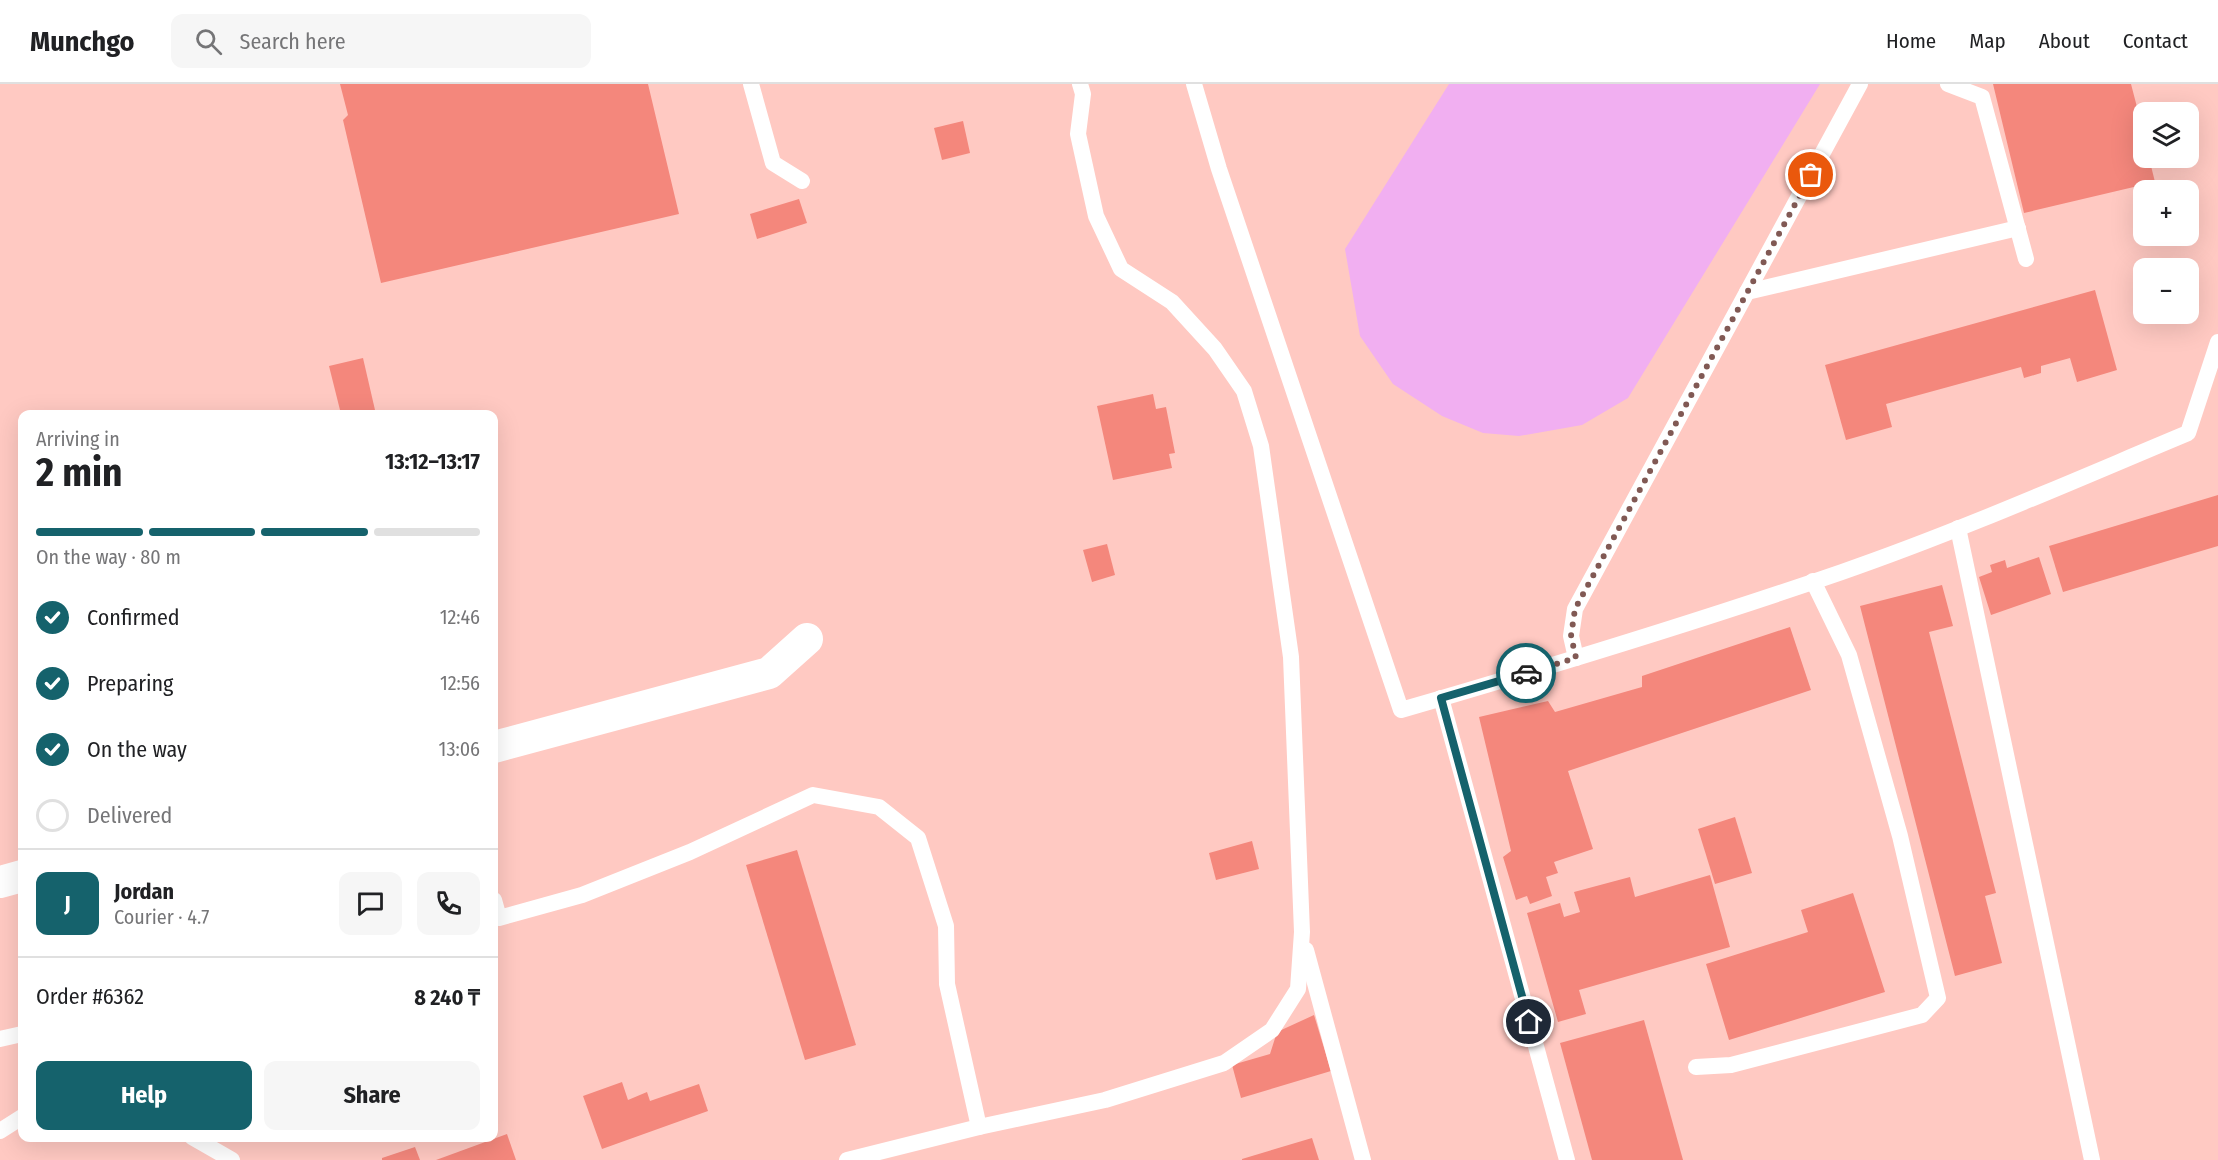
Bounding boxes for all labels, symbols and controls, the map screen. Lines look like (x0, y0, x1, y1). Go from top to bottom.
search box (171, 14, 591, 68)
text: Munchgo (30, 25, 135, 58)
icon: search (192, 25, 225, 58)
text: Search here (240, 28, 346, 55)
text: Home (1886, 28, 1936, 54)
text: Map (1969, 28, 2006, 54)
text: About (2039, 28, 2090, 54)
text: Contact (2123, 28, 2188, 54)
map controls (2133, 102, 2199, 324)
button: layers (2133, 102, 2199, 168)
pin (1785, 149, 1836, 200)
icon: bag (1794, 158, 1827, 191)
button: + (2133, 180, 2199, 246)
button: − (2133, 258, 2199, 324)
text: Arriving in (36, 427, 120, 451)
text: 13:12–13:17 (385, 448, 480, 475)
text: 2 min (36, 450, 122, 496)
text: On the way · 80 m (36, 545, 181, 569)
icon: check (36, 601, 69, 634)
text: Confirmed (87, 604, 180, 631)
text: 12:46 (440, 605, 480, 629)
courier (1496, 643, 1556, 703)
icon: car (1510, 657, 1543, 690)
icon: check (36, 667, 69, 700)
text: Preparing (87, 670, 173, 697)
text: 12:56 (440, 671, 480, 695)
icon: check (36, 733, 69, 766)
text: On the way (87, 736, 187, 763)
text: 13:06 (439, 737, 480, 761)
text: Delivered (87, 802, 172, 829)
button: chat (339, 872, 402, 935)
button: phone (417, 872, 480, 935)
text: Jordan (114, 878, 174, 905)
text: J (64, 890, 71, 917)
text: Courier · 4.7 (114, 905, 209, 929)
text: Order #6362 (36, 983, 144, 1010)
text: 8 240 ₸ (414, 984, 480, 1011)
pin (1503, 996, 1554, 1047)
icon: home (1512, 1005, 1545, 1038)
button: Help (36, 1061, 252, 1130)
button: Share (264, 1061, 480, 1130)

